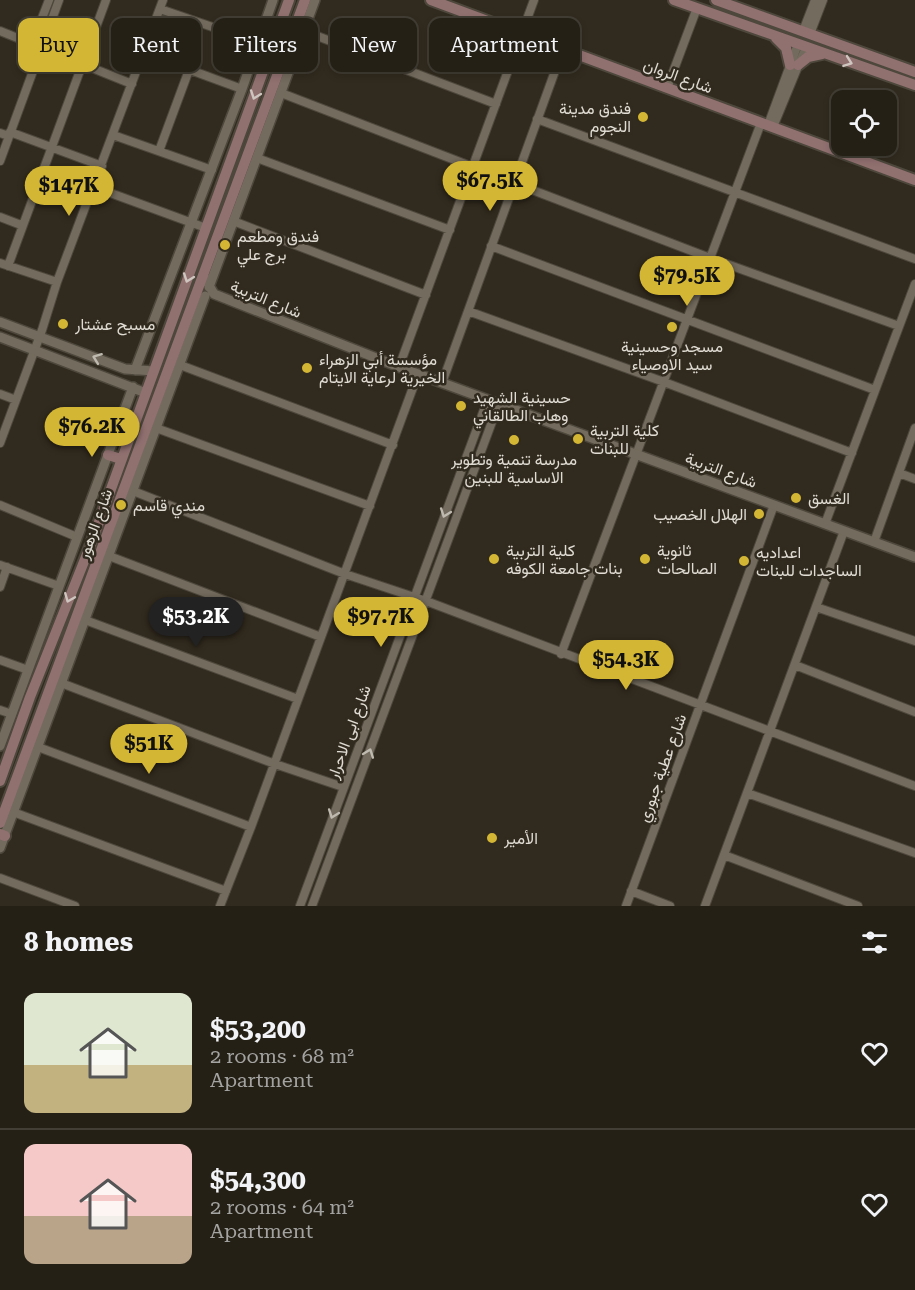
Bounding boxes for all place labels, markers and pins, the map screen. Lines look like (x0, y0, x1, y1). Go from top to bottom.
place label: فندق مدينة النجوم (559, 99, 631, 137)
marker: فندق مدينة النجوم (636, 110, 650, 124)
pin: $67.5K (441, 161, 539, 212)
pin: $147K (27, 166, 111, 217)
place label: فندق ومطعم برج علي (237, 227, 319, 268)
marker: فندق ومطعم برج علي (218, 238, 232, 252)
pin: $79.5K (638, 256, 736, 307)
place label: مسبح عشتار (74, 315, 155, 336)
marker: مسبح عشتار (56, 317, 70, 331)
marker: مسجد وحسينية سيد الاوصياء (665, 320, 679, 334)
place label: مسجد وحسينية سيد الاوصياء (621, 337, 723, 375)
place label: مؤسسة أبي الزهراء الخيرية لرعاية الايتام (319, 350, 445, 388)
marker: مؤسسة أبي الزهراء الخيرية لرعاية الايتام (300, 361, 314, 375)
place label: حسينية الشهيد وهاب الطالقاني (473, 388, 571, 429)
marker: حسينية الشهيد وهاب الطالقاني (454, 399, 468, 413)
pin: $76.2K (43, 407, 141, 458)
place label: كلية التربية للبنات (590, 421, 659, 458)
marker: كلية التربية للبنات (571, 432, 585, 446)
marker: مدرسة تنمية وتطوير الاساسية للبنين (507, 433, 521, 447)
place label: مدرسة تنمية وتطوير الاساسية للبنين (450, 450, 577, 488)
place label: الغسق (808, 489, 850, 509)
marker: الغسق (789, 491, 803, 505)
place label: مندي قاسم (133, 496, 205, 519)
marker: مندي قاسم (114, 498, 128, 512)
place label: الهلال الخصيب (653, 505, 747, 525)
marker: الهلال الخصيب (752, 507, 766, 521)
place label: كلية التربية بنات جامعة الكوفه (506, 541, 623, 579)
place label: ثانوية الصالحات (657, 541, 717, 578)
place label: اعداديه الساجدات للبنات (756, 543, 862, 580)
marker: كلية التربية بنات جامعة الكوفه (487, 552, 501, 566)
marker: ثانوية الصالحات (638, 552, 652, 566)
marker: اعداديه الساجدات للبنات (737, 554, 751, 568)
pin: $53.2K (147, 597, 245, 648)
pin: $97.7K (332, 597, 430, 648)
pin: $54.3K (577, 640, 675, 691)
pin: $51K (113, 724, 185, 775)
place label: الأمير (503, 829, 538, 849)
marker: الأمير (485, 831, 499, 845)

